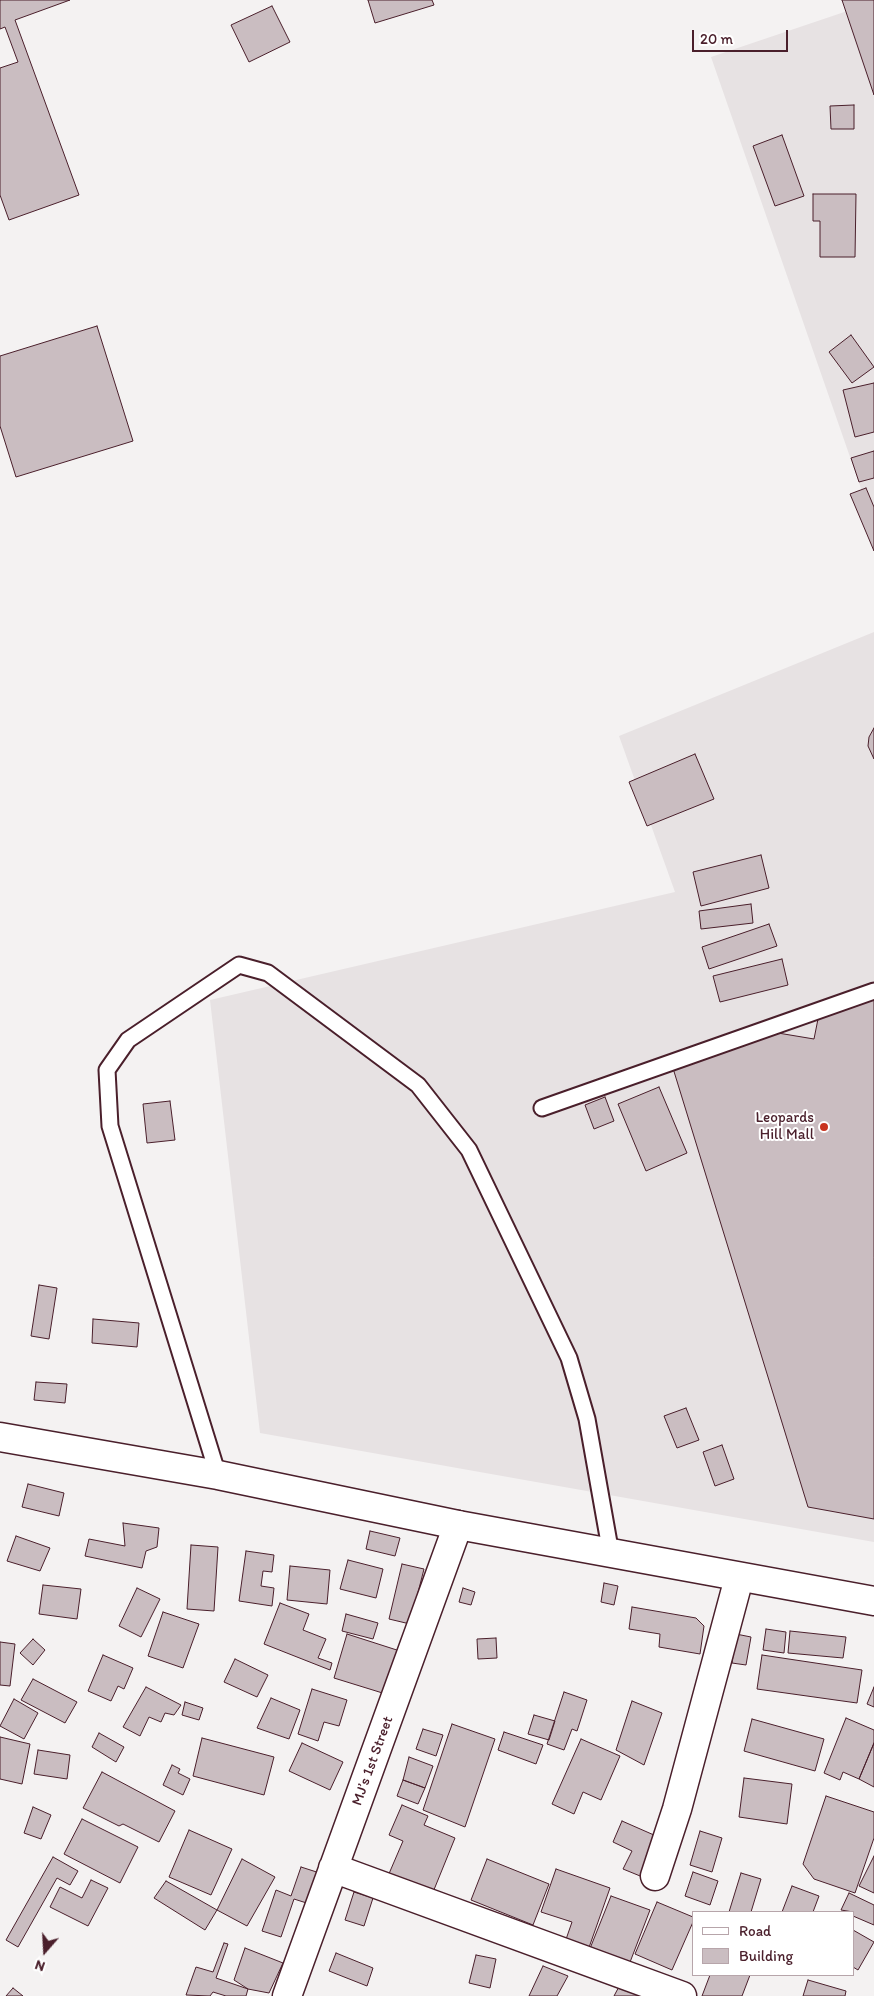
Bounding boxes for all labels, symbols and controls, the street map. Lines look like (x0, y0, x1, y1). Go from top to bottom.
scale bar (694, 20, 790, 52)
text: 20 m (700, 30, 733, 48)
place label: Leopards Hill Mall (755, 1109, 814, 1144)
marker: Leopards Hill Mall (818, 1121, 830, 1133)
street label: MJ’s 1st Street (348, 1714, 398, 1808)
legend (692, 1911, 854, 1976)
text: Road (739, 1922, 771, 1940)
north arrow (20, 1926, 70, 1976)
text: Building (739, 1947, 793, 1965)
text: N (33, 1956, 47, 1975)

